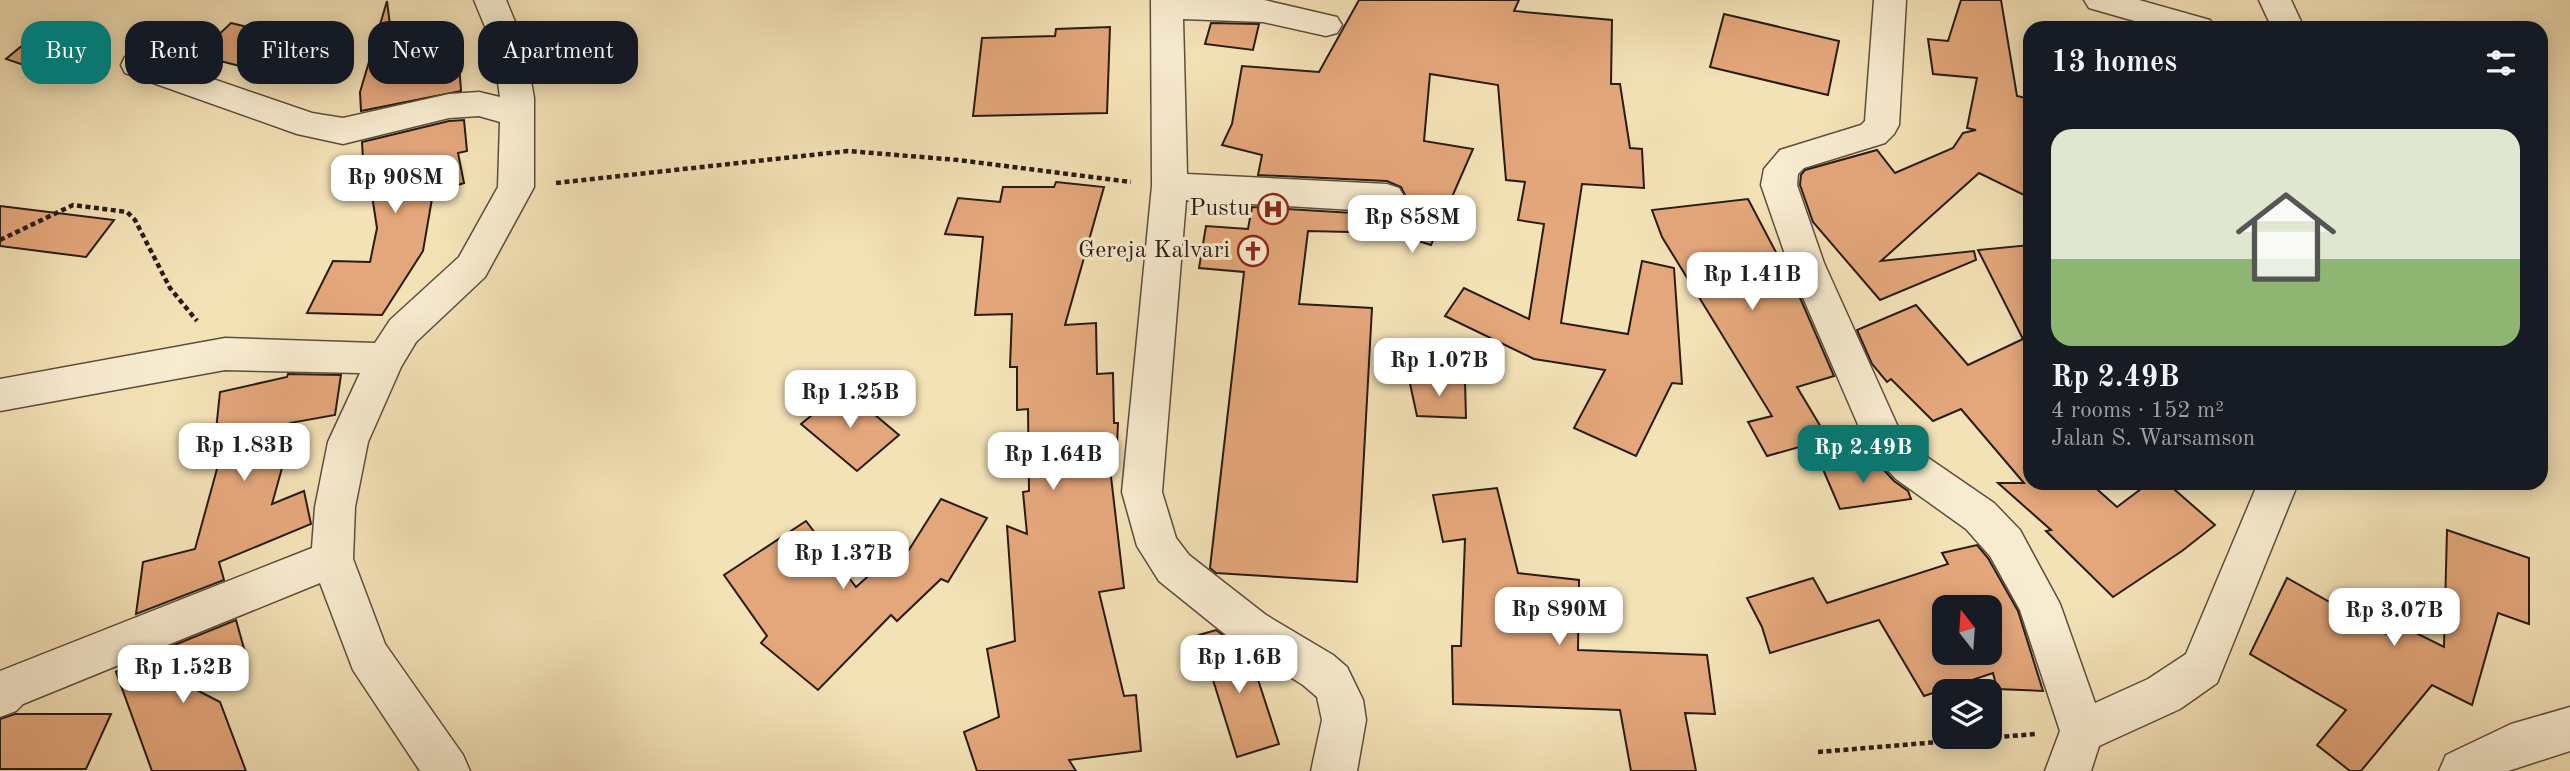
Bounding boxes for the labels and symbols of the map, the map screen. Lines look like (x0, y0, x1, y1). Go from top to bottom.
pin: Rp 908M (330, 156, 460, 215)
hospital icon: Pustu (1256, 192, 1290, 226)
pin: Rp 858M (1347, 196, 1477, 255)
place label: Pustu (1189, 197, 1250, 221)
church icon: Gereja Kalvari (1236, 234, 1270, 268)
place label: Gereja Kalvari (1078, 239, 1230, 263)
pin: Rp 1.41B (1680, 252, 1824, 312)
pin: Rp 1.07B (1367, 338, 1511, 398)
pin: Rp 1.25B (778, 370, 922, 430)
pin: Rp 1.83B (172, 424, 316, 483)
pin: Rp 2.49B (1791, 426, 1935, 485)
pin: Rp 1.64B (981, 433, 1125, 492)
pin: Rp 1.37B (771, 532, 915, 591)
pin: Rp 890M (1494, 588, 1624, 647)
pin: Rp 3.07B (2322, 588, 2466, 648)
north arrow (1932, 595, 2002, 665)
pin: Rp 1.6B (1174, 636, 1304, 695)
pin: Rp 1.52B (111, 646, 255, 705)

